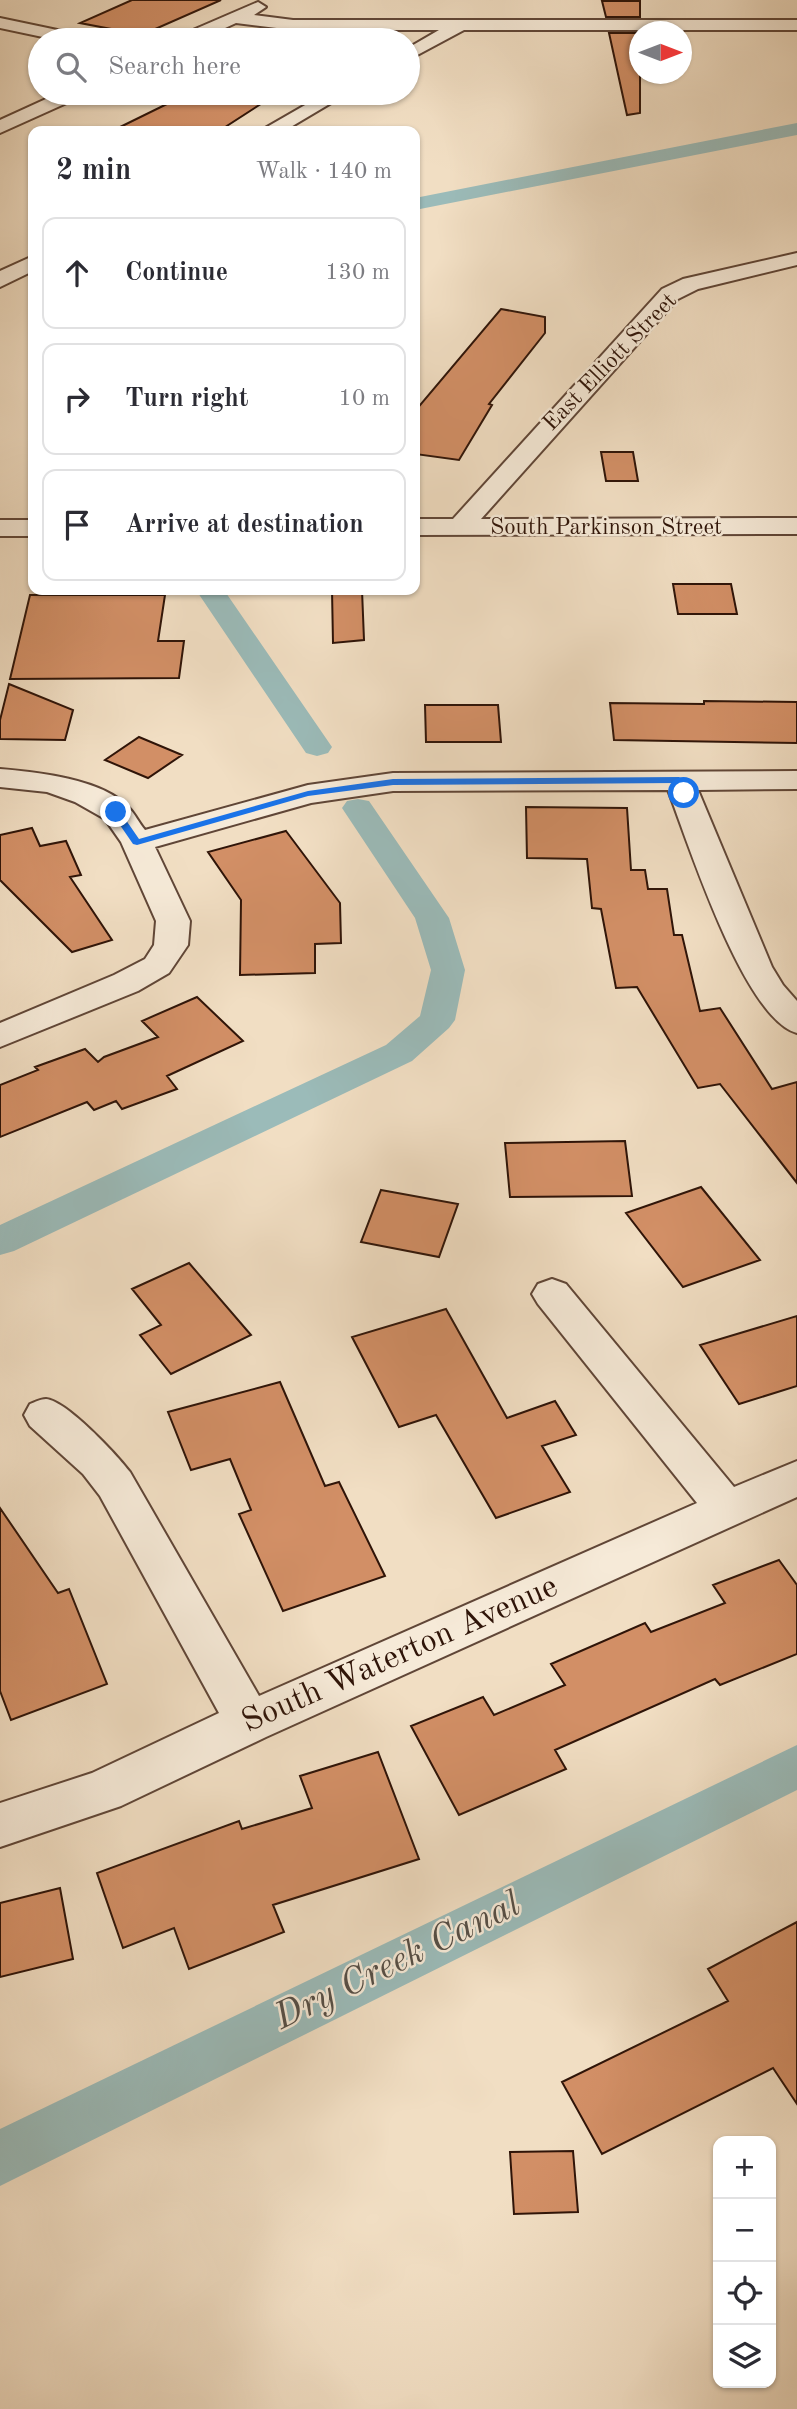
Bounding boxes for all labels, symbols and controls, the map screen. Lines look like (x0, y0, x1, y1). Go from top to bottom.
north arrow (629, 21, 692, 84)
search box (28, 28, 420, 105)
icon: search (52, 48, 90, 86)
text: Search here (108, 54, 241, 80)
text: 2 min (56, 156, 131, 186)
text: Walk · 140 m (256, 160, 392, 183)
icon: ahead (58, 254, 96, 292)
text: Continue (125, 260, 228, 286)
text: 130 m (325, 261, 390, 284)
street label: East Elliott Street (539, 289, 681, 435)
icon: right (58, 380, 96, 418)
text: Turn right (125, 386, 248, 412)
text: 10 m (339, 387, 390, 410)
icon: arrive (58, 506, 96, 544)
text: Arrive at destination (125, 512, 364, 538)
street label: South Parkinson Street (490, 516, 722, 539)
route start (668, 777, 699, 808)
route end (100, 796, 131, 827)
street label: South Waterton Avenue (237, 1570, 563, 1740)
water label: Dry Creek Canal (268, 1886, 527, 2038)
map controls (713, 2136, 776, 2388)
button: + (713, 2136, 776, 2199)
button: − (713, 2199, 776, 2262)
button: locate (713, 2262, 776, 2325)
button: layers (713, 2325, 776, 2388)

